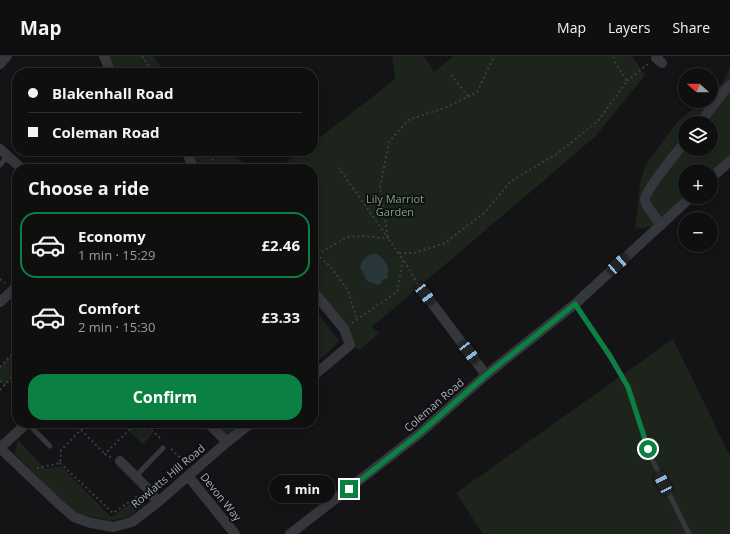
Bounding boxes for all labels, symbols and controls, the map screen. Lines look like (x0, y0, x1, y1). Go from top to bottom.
text: Map (20, 15, 61, 41)
text: Map (557, 18, 586, 37)
text: Layers (608, 18, 650, 37)
text: Share (672, 18, 710, 37)
north arrow (678, 68, 718, 108)
map controls (678, 68, 718, 252)
text: Blakenhall Road (52, 83, 173, 103)
button: layers (678, 116, 718, 156)
text: Coleman Road (52, 122, 160, 142)
button: + (678, 164, 718, 204)
text: Choose a ride (28, 176, 149, 200)
park label: Lily Marriot Garden (366, 191, 424, 219)
button: − (678, 212, 718, 252)
text: Economy (78, 226, 146, 246)
icon: car (30, 227, 66, 263)
text: £2.46 (261, 235, 300, 255)
text: 1 min · 15:29 (78, 246, 155, 264)
car (605, 252, 631, 276)
car (413, 281, 437, 307)
text: Comfort (78, 298, 140, 318)
icon: car (30, 299, 66, 335)
text: £3.33 (261, 307, 300, 327)
text: 2 min · 15:30 (78, 318, 155, 336)
car (457, 339, 481, 365)
button: Confirm (28, 374, 302, 420)
street label: Coleman Road (401, 374, 467, 435)
street label: Rowlatts Hill Road (127, 440, 208, 511)
route start (639, 440, 657, 458)
street label: Devon Way (197, 470, 246, 524)
car (652, 470, 674, 496)
callout: 1 min (269, 475, 335, 503)
text: 1 min (284, 480, 320, 498)
route end (340, 480, 358, 498)

